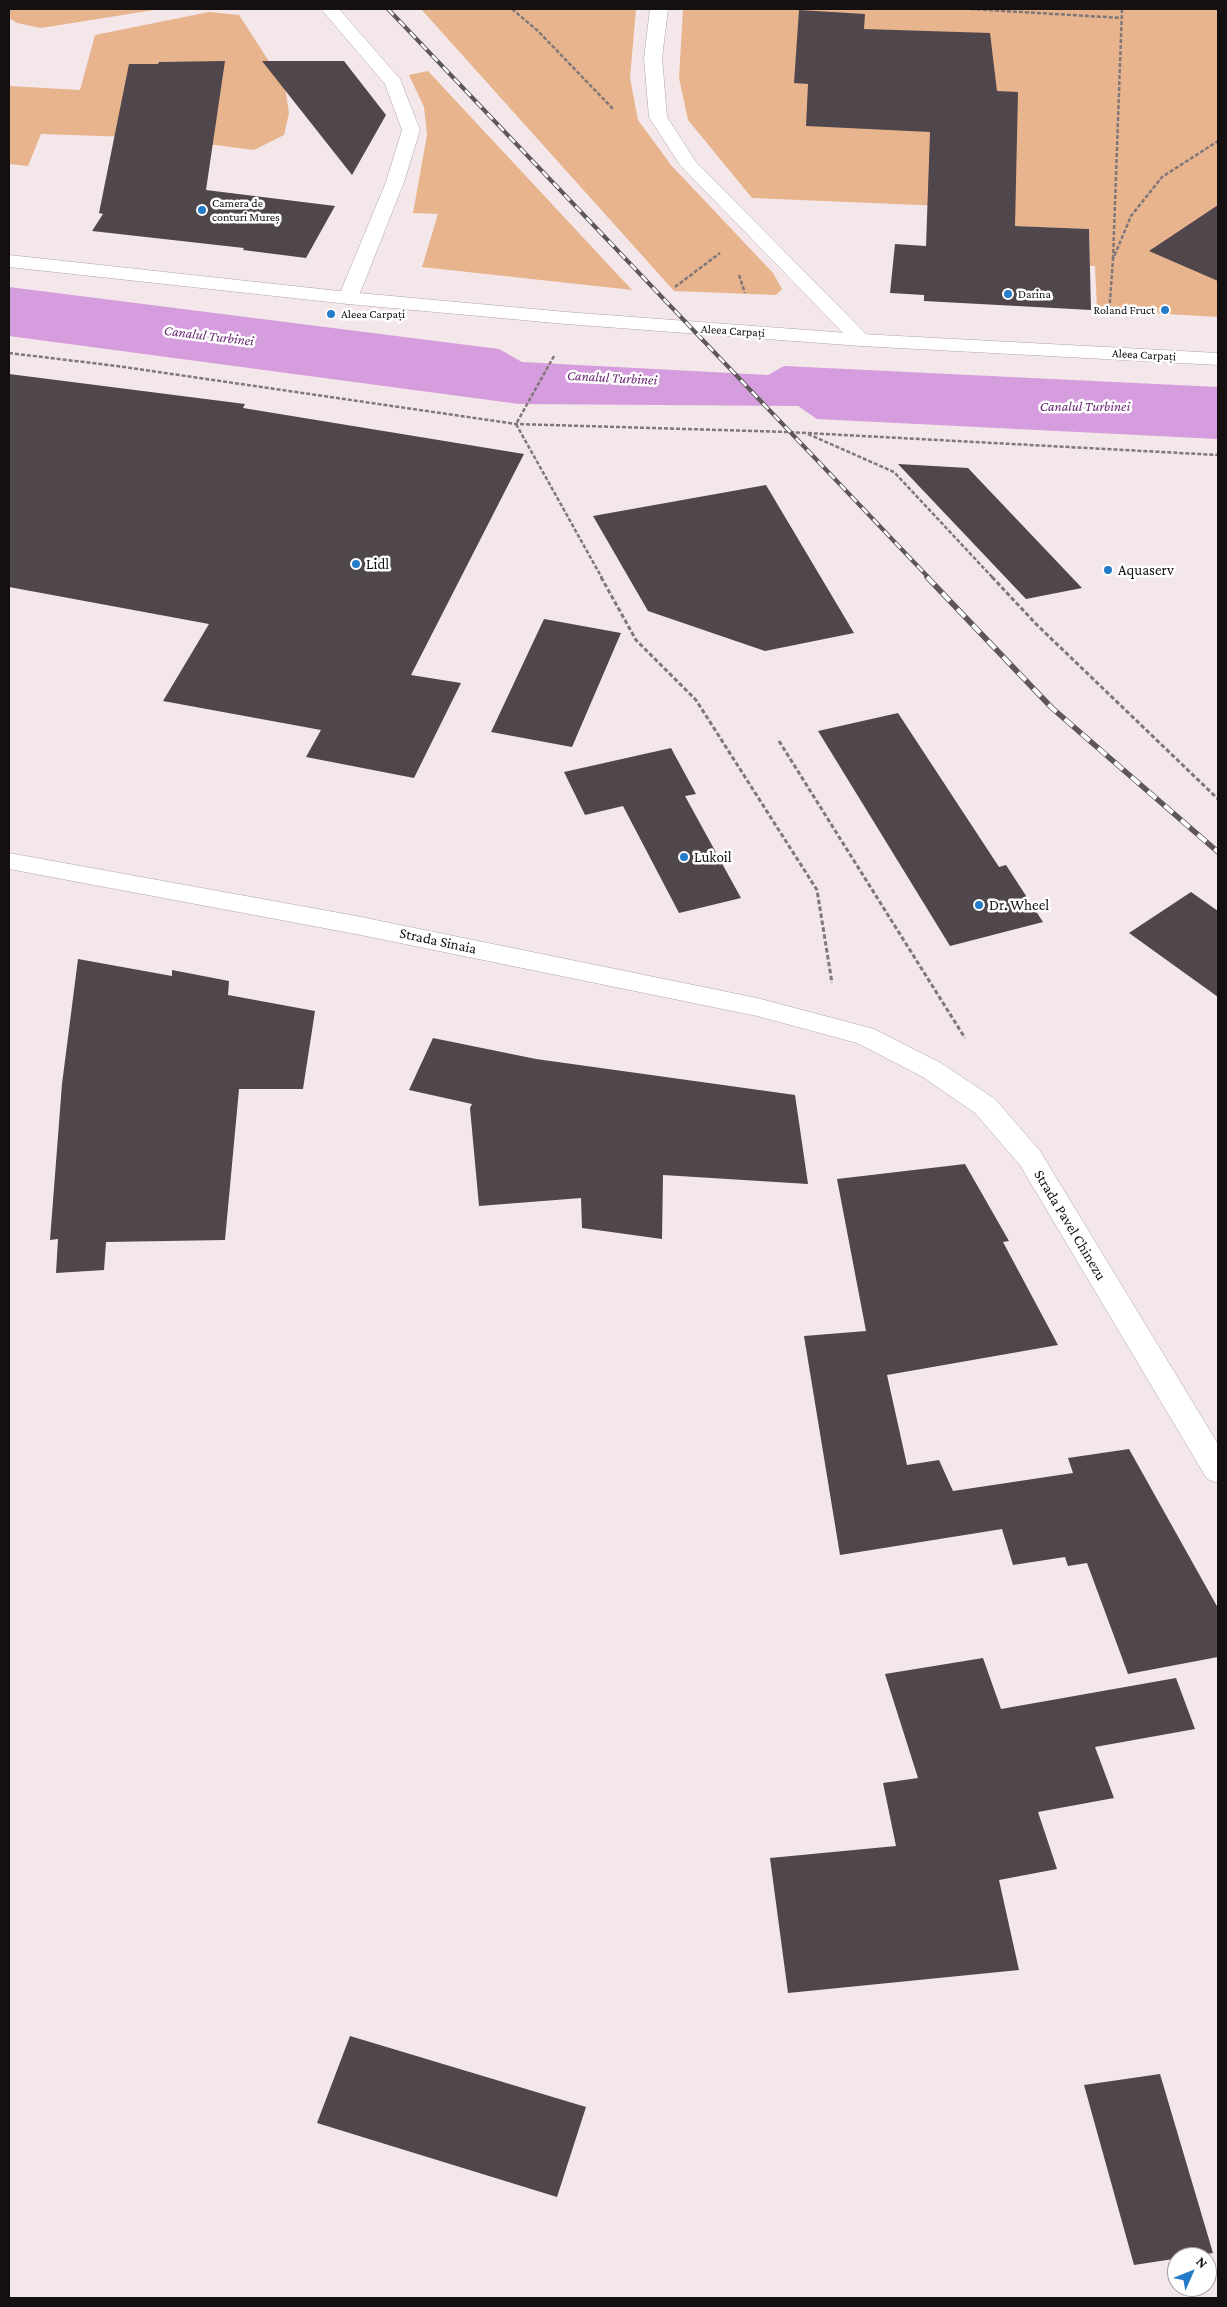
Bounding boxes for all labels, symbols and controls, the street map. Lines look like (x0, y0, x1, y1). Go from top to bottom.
place label: Camera de conturi Mureș (212, 196, 280, 224)
marker: Camera de conturi Mureș (196, 204, 208, 216)
place label: Darina (1018, 287, 1051, 301)
marker: Darina (1002, 288, 1014, 300)
place label: Roland Fruct (1093, 303, 1155, 317)
marker: Roland Fruct (1159, 304, 1171, 316)
place label: Aleea Carpați (341, 307, 405, 321)
marker: Aleea Carpați (325, 308, 337, 320)
water label: Canalul Turbinei (163, 322, 255, 350)
street label: Aleea Carpați (701, 322, 765, 340)
street label: Aleea Carpați (1112, 346, 1176, 364)
water label: Canalul Turbinei (566, 367, 658, 389)
water label: Canalul Turbinei (1040, 399, 1130, 415)
place label: Lidl (366, 555, 389, 573)
marker: Lidl (350, 558, 362, 570)
place label: Aquaserv (1118, 561, 1174, 579)
marker: Aquaserv (1102, 564, 1114, 576)
place label: Lukoil (694, 848, 732, 866)
marker: Lukoil (678, 851, 690, 863)
place label: Dr. Wheel (989, 896, 1049, 914)
marker: Dr. Wheel (973, 899, 985, 911)
street label: Strada Sinaia (398, 924, 478, 958)
street label: Strada Pavel Chinezu (1030, 1166, 1110, 1284)
north arrow (1167, 2247, 1217, 2297)
text: N (1193, 2253, 1211, 2271)

